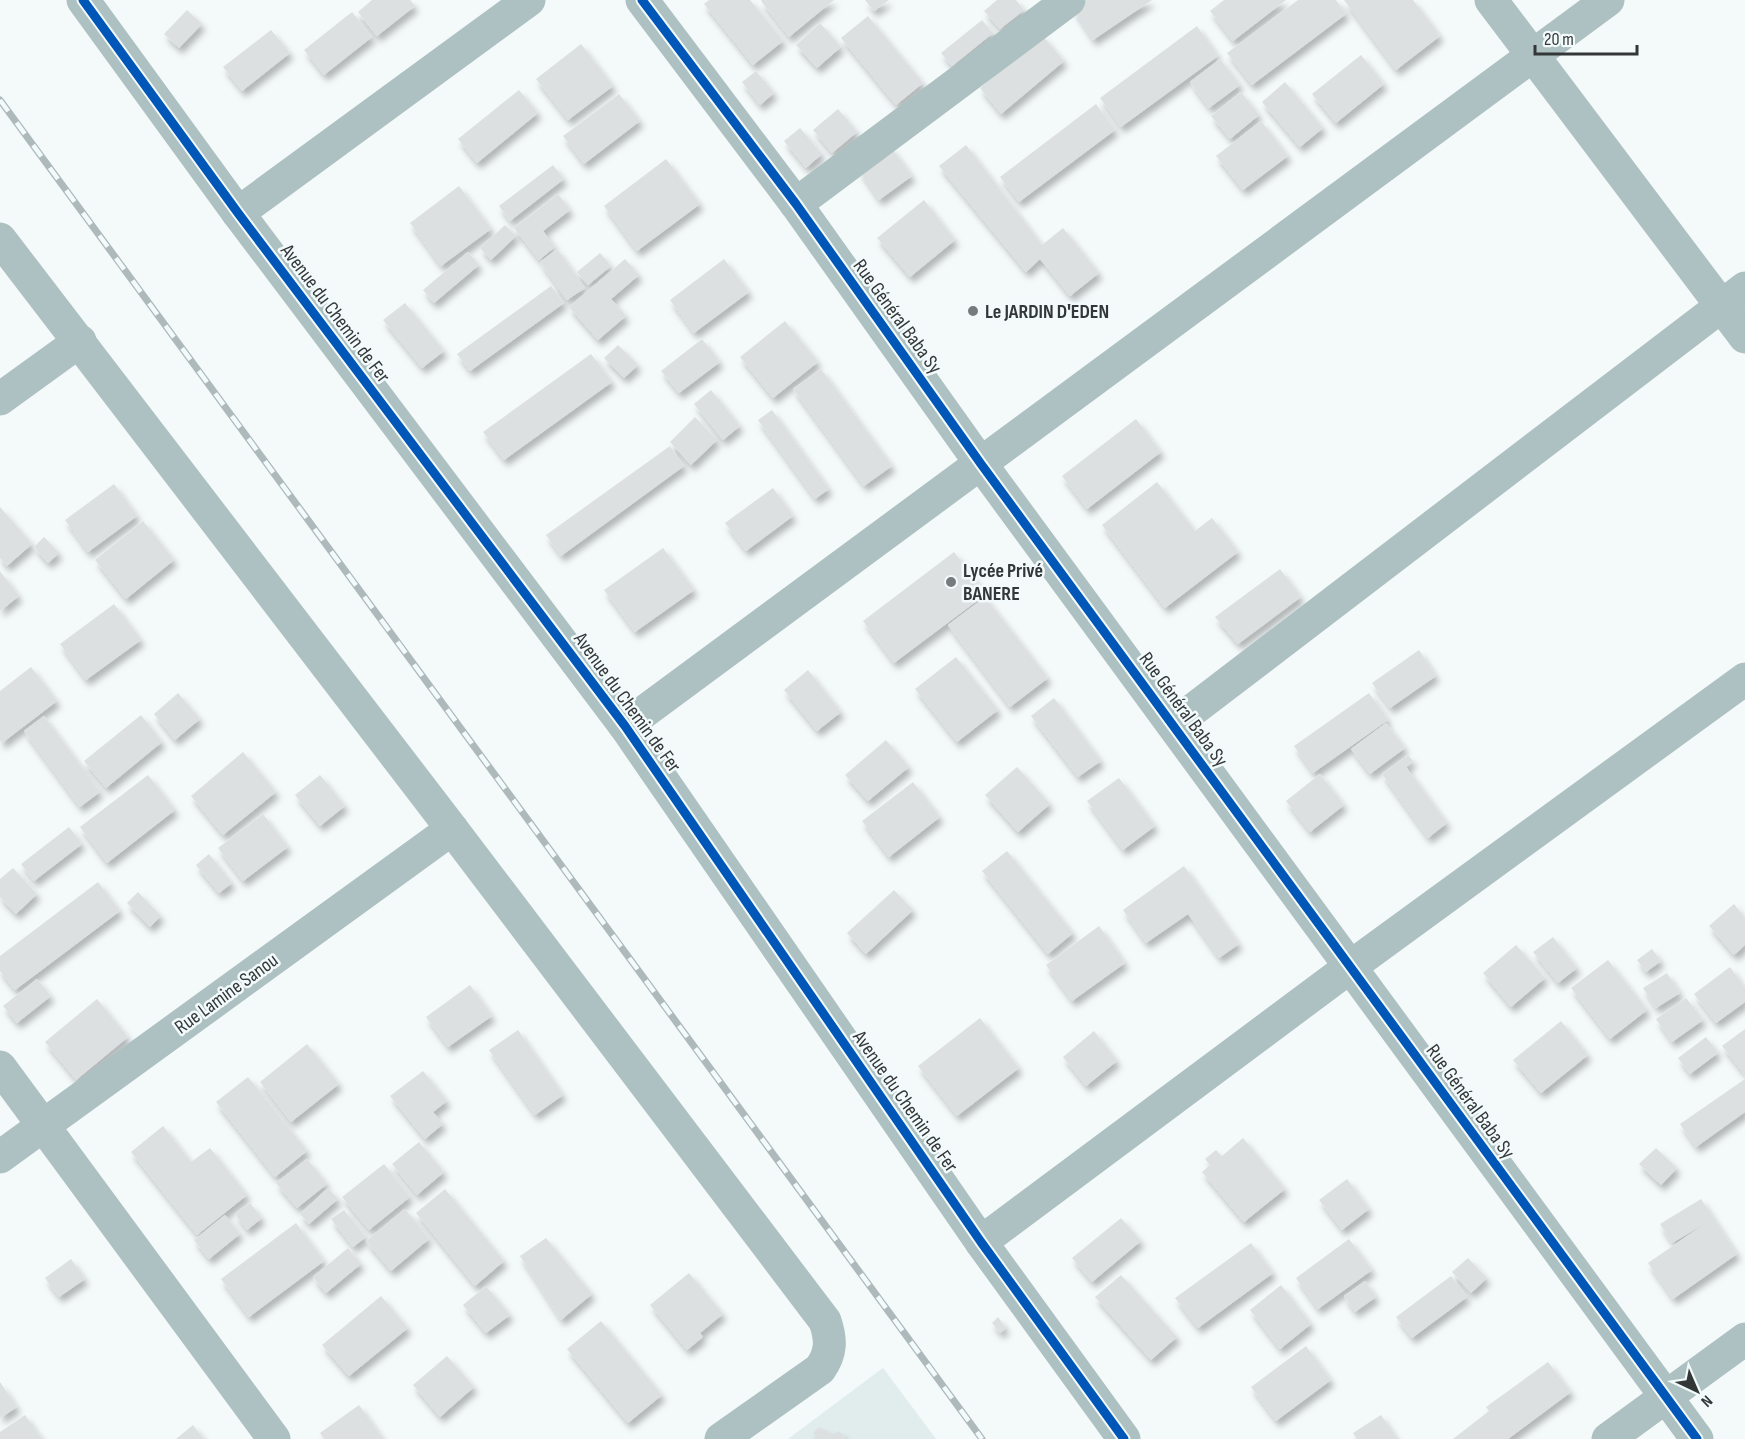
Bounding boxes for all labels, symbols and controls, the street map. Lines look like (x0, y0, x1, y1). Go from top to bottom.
scale bar (1535, 18, 1637, 56)
text: 20 m (1544, 29, 1574, 50)
street label: Avenue du Chemin de Fer (275, 239, 395, 388)
street label: Rue Général Baba Sy (848, 255, 947, 379)
place label: Le JARDIN D'EDEN (985, 300, 1109, 324)
marker: Le JARDIN D'EDEN (966, 304, 980, 318)
place label: Lycée Privé BANERE (963, 559, 1043, 606)
marker: Lycée Privé BANERE (944, 575, 958, 589)
street label: Avenue du Chemin de Fer (568, 627, 686, 777)
street label: Rue Général Baba Sy (1134, 648, 1233, 772)
street label: Rue Lamine Sanou (170, 948, 283, 1039)
street label: Avenue du Chemin de Fer (847, 1025, 963, 1177)
street label: Rue Général Baba Sy (1421, 1040, 1520, 1164)
north arrow (1667, 1361, 1727, 1421)
text: N (1697, 1391, 1716, 1411)

